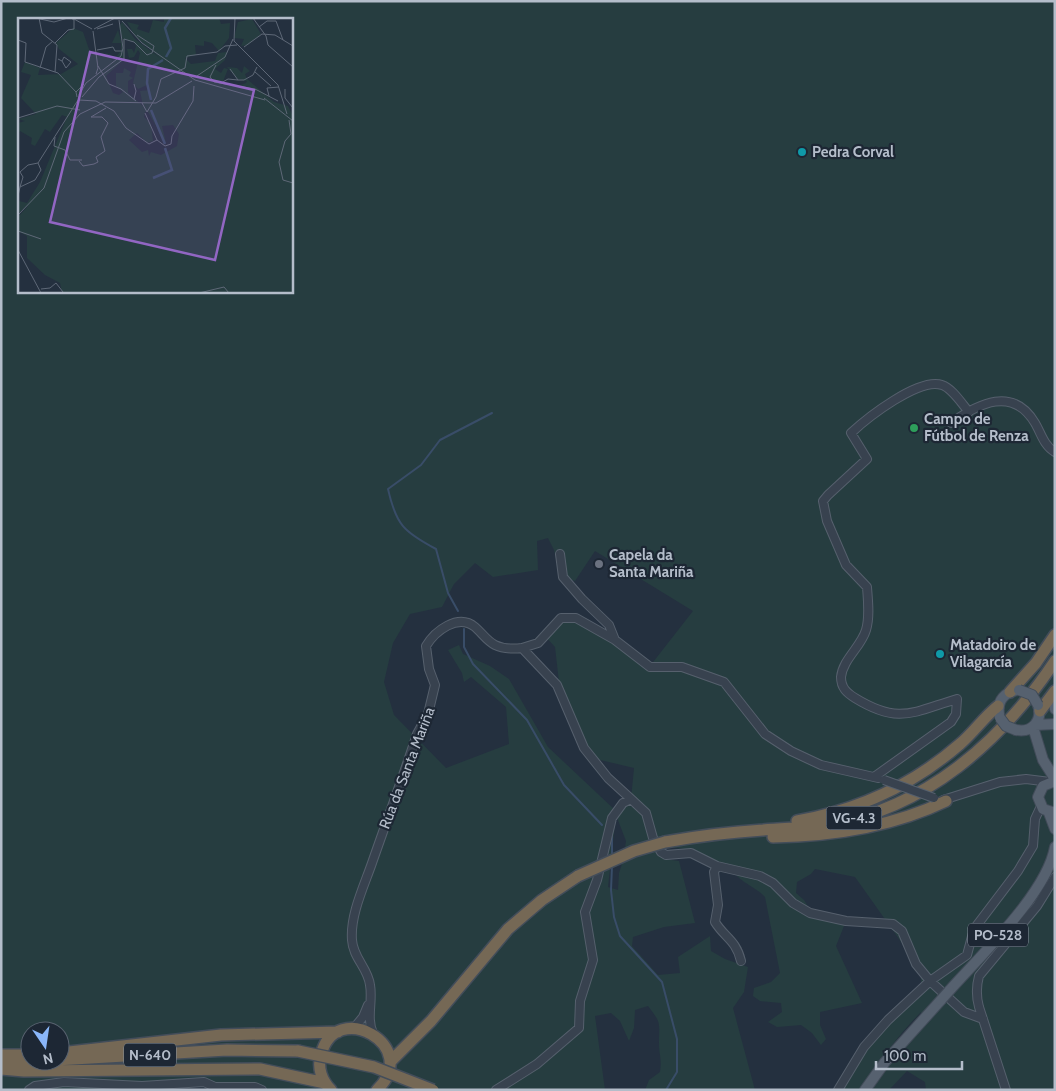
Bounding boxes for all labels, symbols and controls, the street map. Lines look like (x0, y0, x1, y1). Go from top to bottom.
inset map (18, 18, 292, 292)
place label: Pedra Corval (812, 143, 894, 161)
marker: Pedra Corval (796, 146, 808, 158)
place label: Campo de Fútbol de Renza (924, 410, 1029, 445)
marker: Campo de Fútbol de Renza (908, 422, 920, 434)
place label: Capela da Santa Mariña (609, 546, 694, 581)
marker: Capela da Santa Mariña (593, 558, 605, 570)
place label: Matadoiro de Vilagarcía (950, 636, 1036, 671)
marker: Matadoiro de Vilagarcía (934, 648, 946, 660)
street label: Rúa da Santa Mariña (376, 704, 439, 831)
road number: VG-4.3 (826, 806, 882, 830)
road number: PO-528 (968, 924, 1028, 946)
north arrow (20, 1021, 70, 1071)
scale bar (876, 1038, 962, 1070)
road number: N-640 (124, 1044, 176, 1066)
text: 100 m (884, 1047, 926, 1065)
text: N (41, 1049, 55, 1069)

